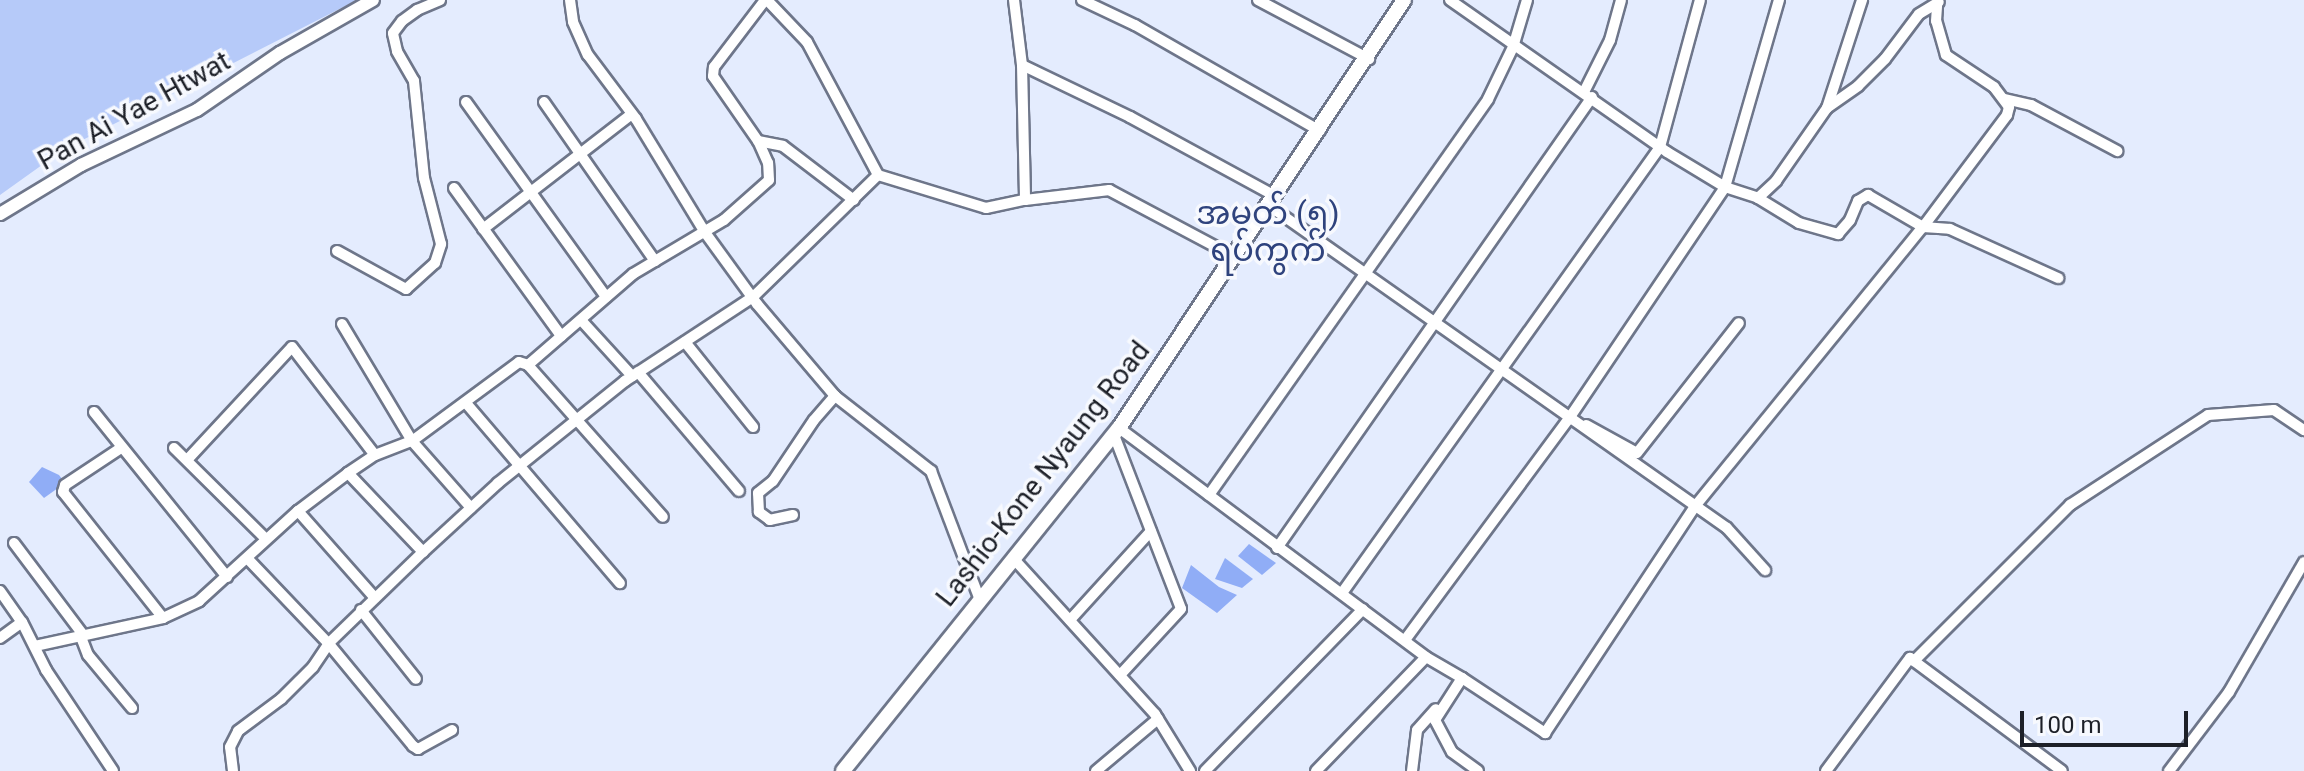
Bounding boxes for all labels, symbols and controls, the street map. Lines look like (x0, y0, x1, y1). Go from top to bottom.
street label: Pan Ai Yae Htwat (32, 44, 236, 178)
district label: အမှတ် (၅) ရပ်ကွက် (1196, 195, 1340, 270)
street label: Lashio-Kone Nyaung Road (929, 335, 1157, 613)
scale bar (2024, 695, 2192, 745)
text: 100 m (2034, 711, 2101, 739)

